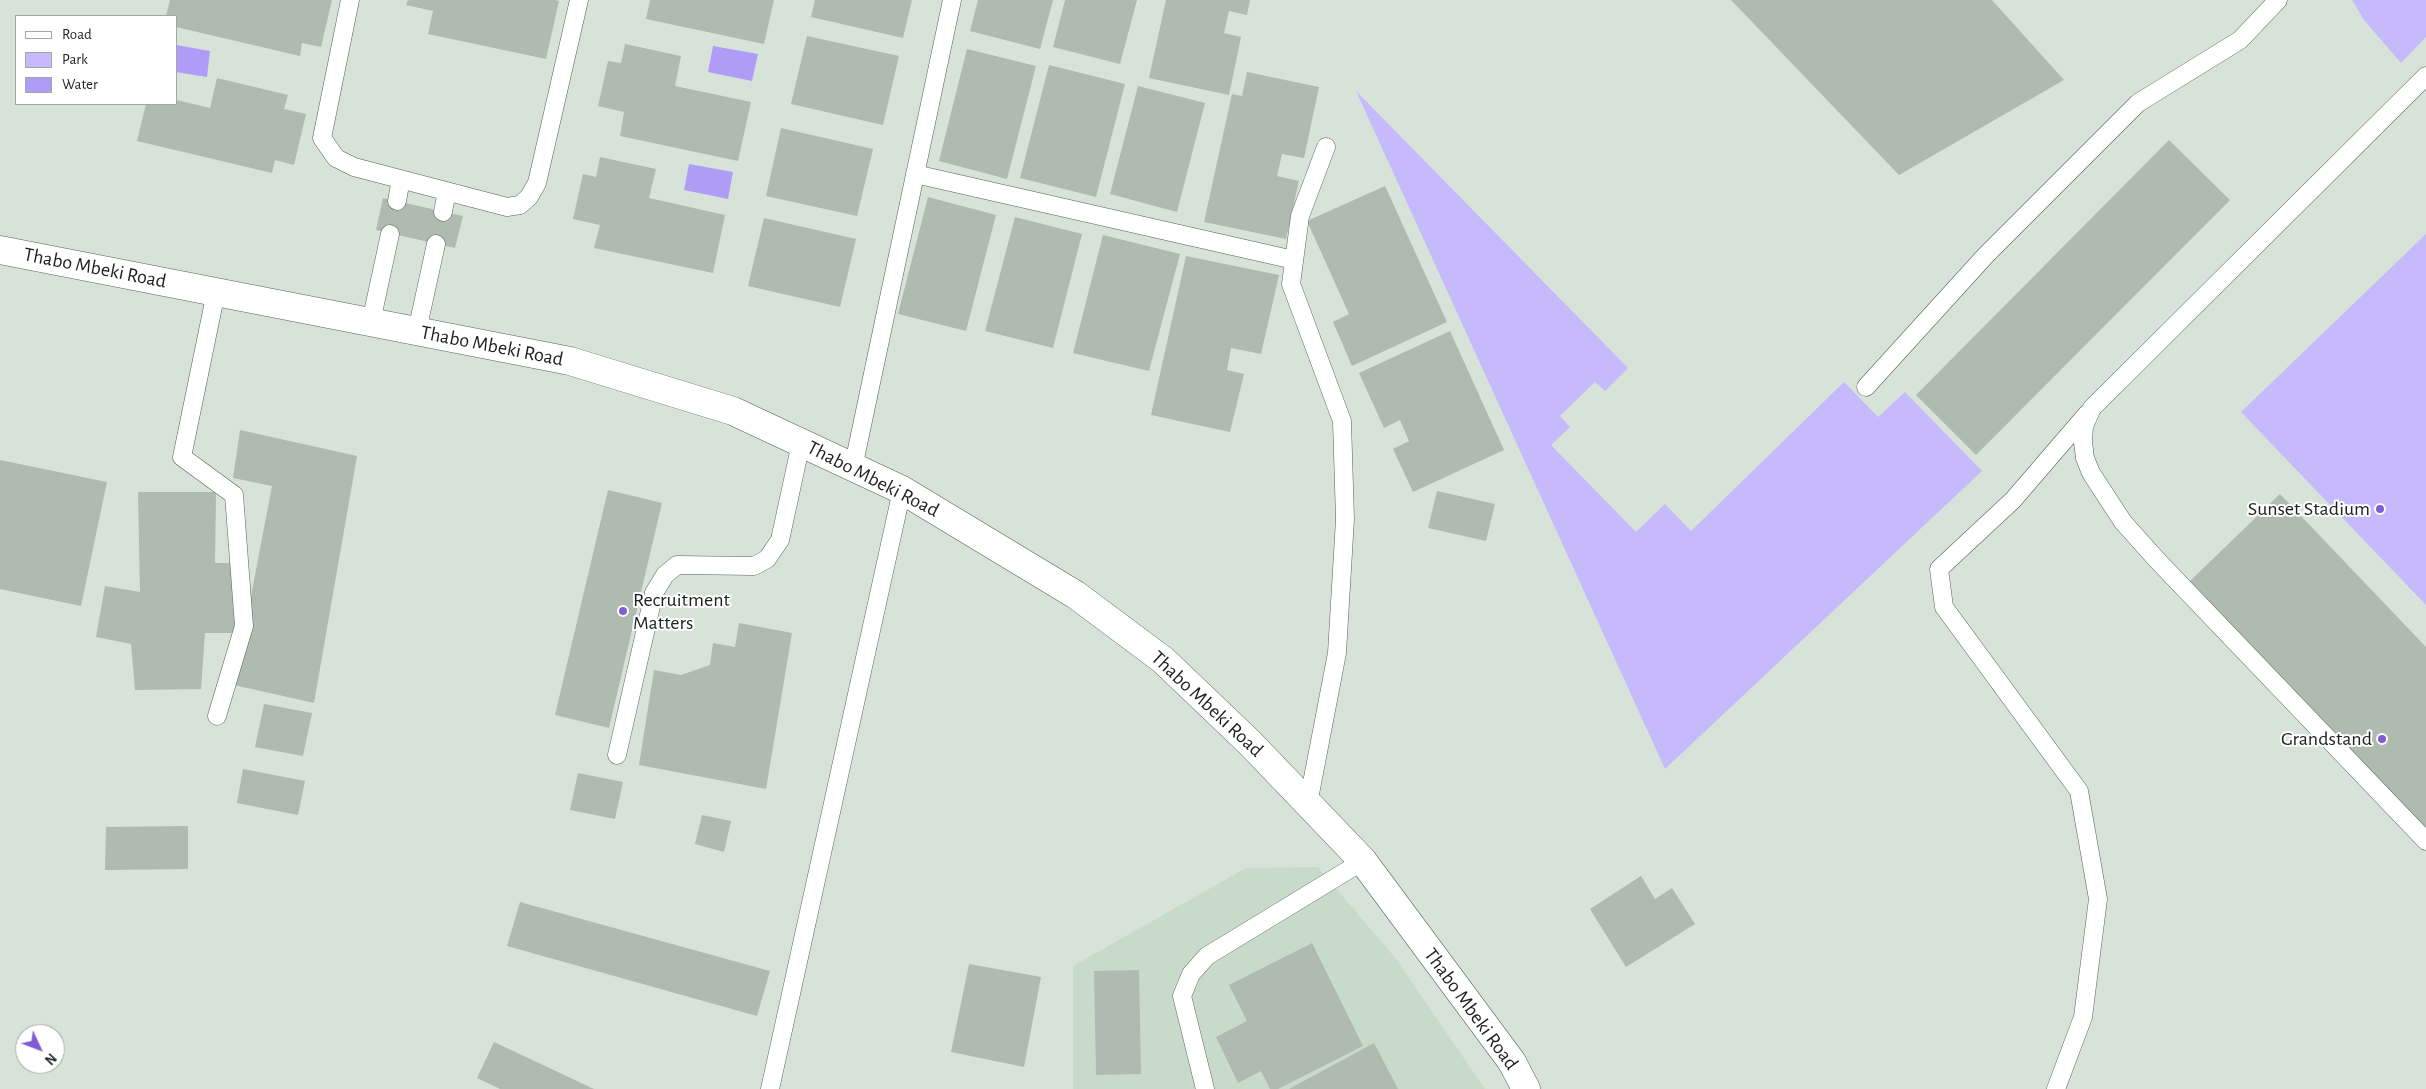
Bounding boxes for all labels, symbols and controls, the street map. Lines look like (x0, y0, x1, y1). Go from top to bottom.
legend (15, 15, 178, 105)
text: Road (62, 27, 92, 42)
text: Park (62, 52, 88, 67)
text: Water (62, 77, 98, 92)
street label: Thabo Mbeki Road (22, 242, 168, 294)
street label: Thabo Mbeki Road (419, 320, 565, 372)
street label: Thabo Mbeki Road (803, 435, 943, 523)
place label: Sunset Stadium (2248, 497, 2370, 521)
marker: Sunset Stadium (2374, 503, 2386, 515)
place label: Recruitment Matters (633, 588, 730, 635)
marker: Recruitment Matters (617, 605, 629, 617)
street label: Thabo Mbeki Road (1146, 646, 1268, 762)
place label: Grandstand (2281, 727, 2372, 751)
marker: Grandstand (2376, 733, 2388, 745)
street label: Thabo Mbeki Road (1419, 943, 1523, 1075)
north arrow (15, 1024, 65, 1074)
text: N (42, 1050, 59, 1067)

